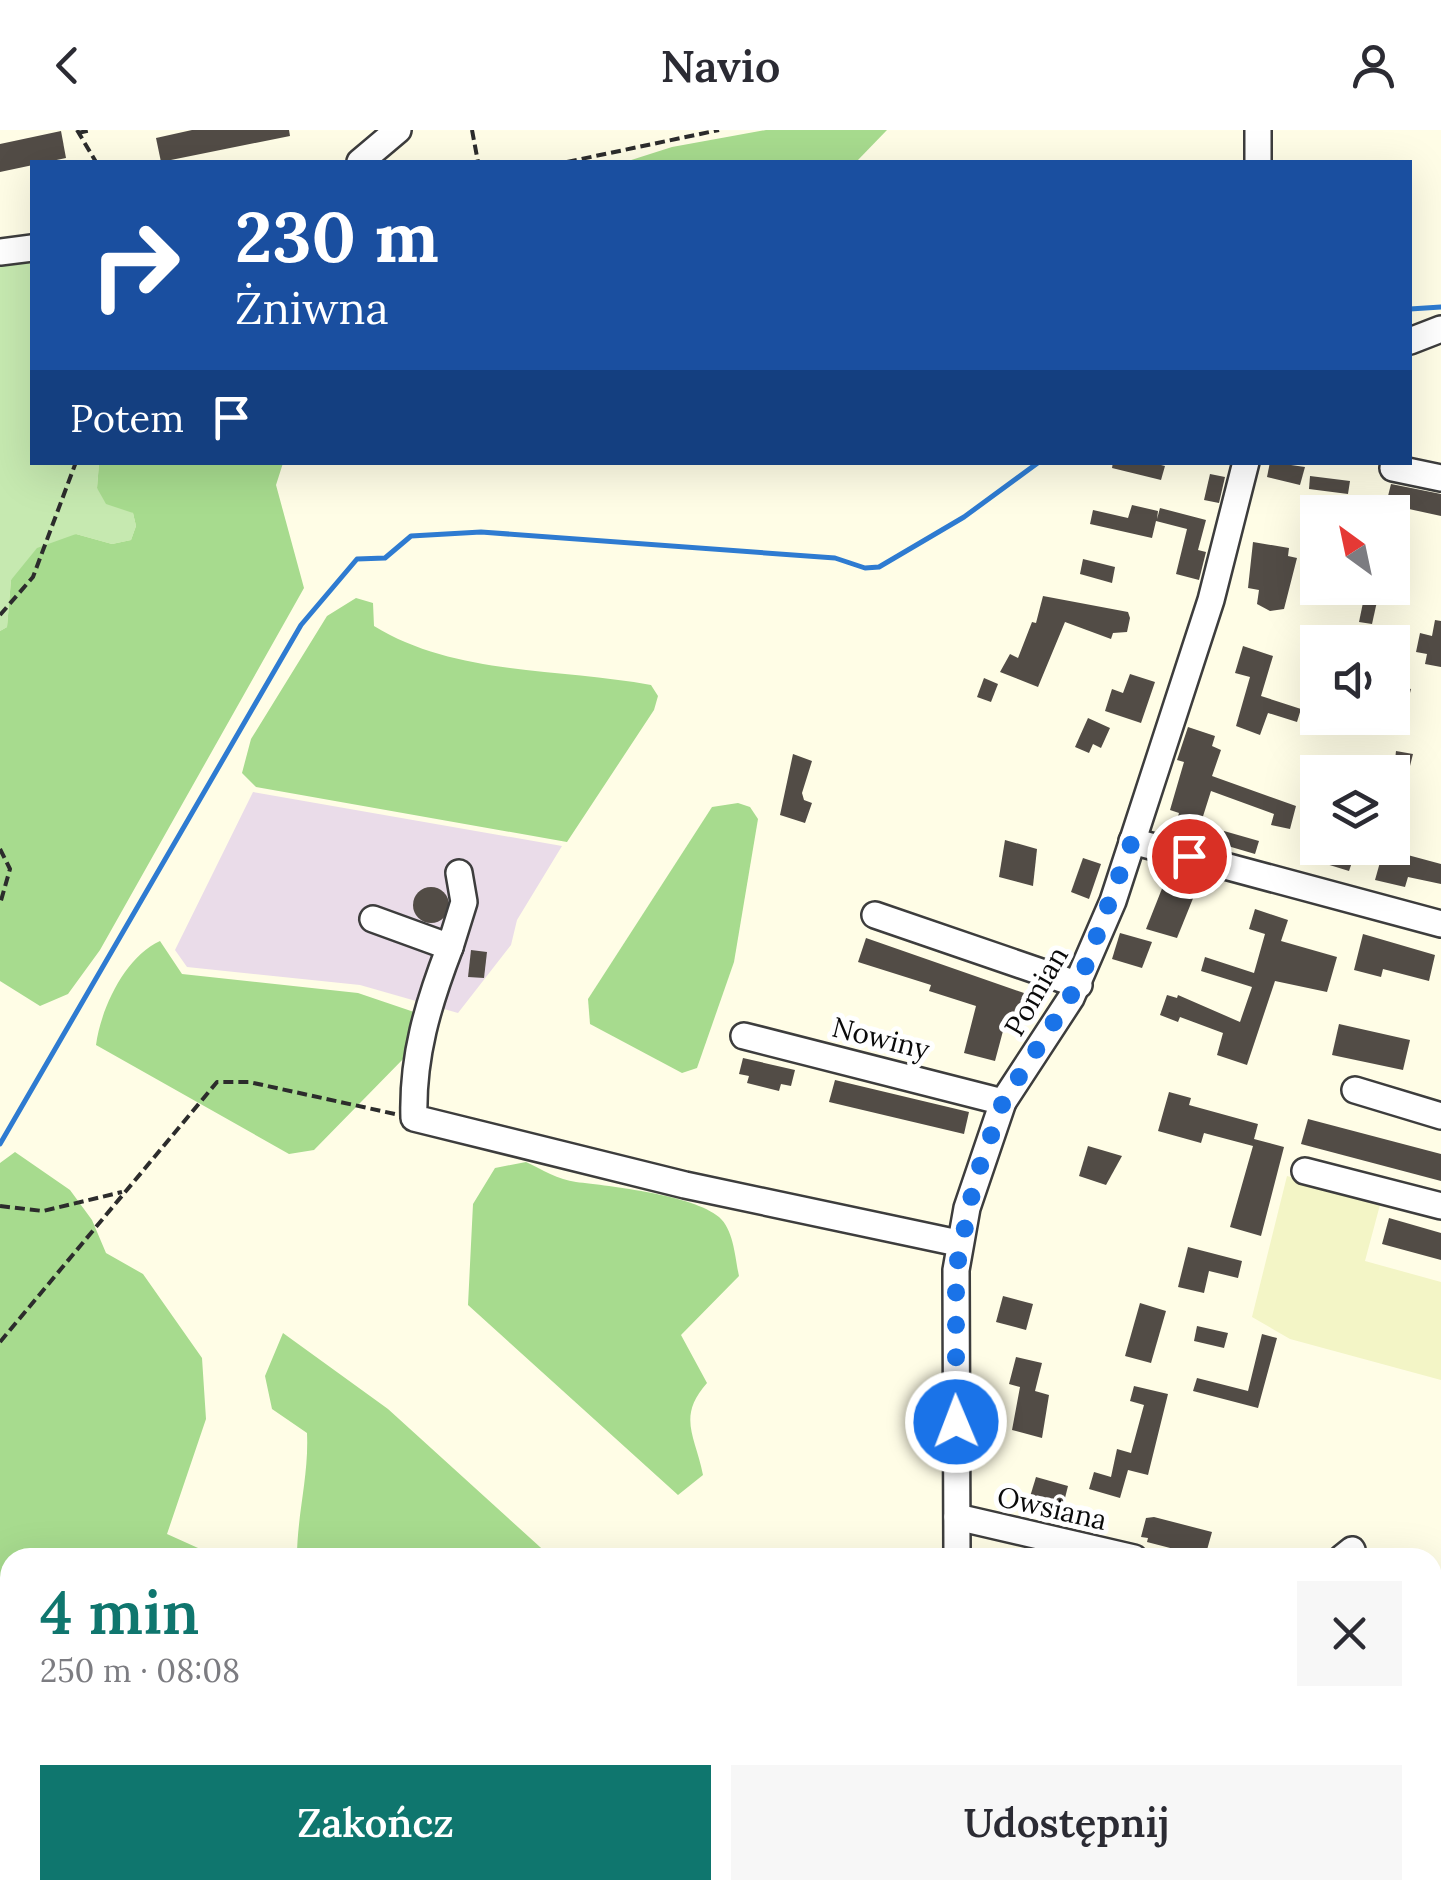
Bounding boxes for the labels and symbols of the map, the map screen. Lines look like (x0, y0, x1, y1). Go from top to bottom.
north arrow (1300, 495, 1410, 605)
pin (1147, 814, 1232, 899)
street label: Pomian (996, 940, 1076, 1042)
street label: Nowiny (829, 1009, 934, 1067)
position arrow (904, 1370, 1008, 1474)
street label: Owsiana (994, 1478, 1110, 1538)

